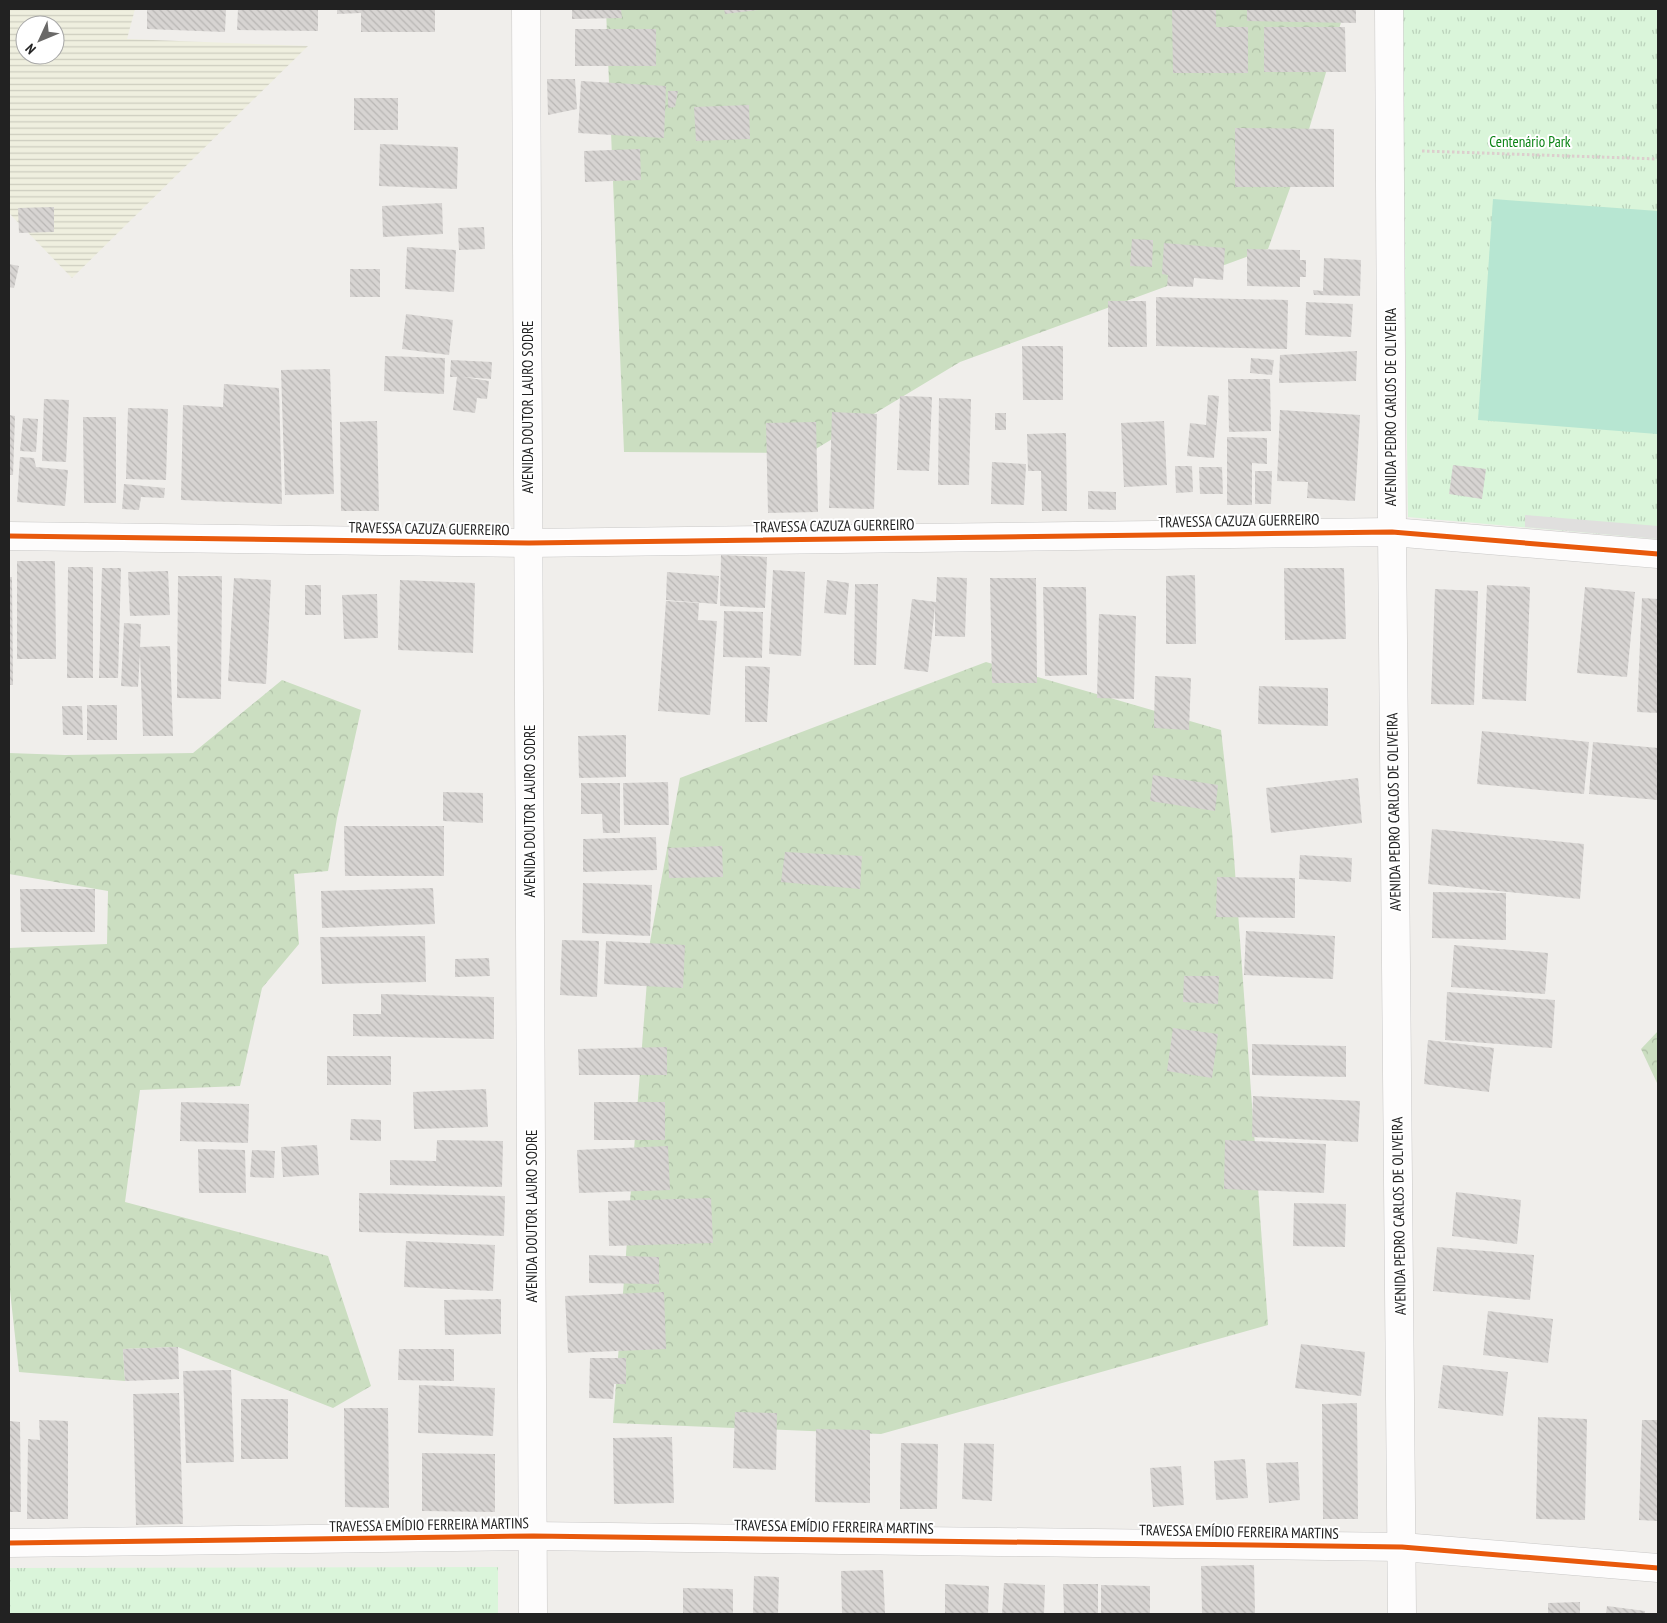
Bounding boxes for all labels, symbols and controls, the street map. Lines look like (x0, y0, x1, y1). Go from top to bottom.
north arrow (15, 15, 65, 65)
text: N (22, 40, 40, 58)
park label: Centenário Park (1489, 132, 1571, 151)
street label: AVENIDA PEDRO CARLOS DE OLIVEIRA (1381, 307, 1400, 506)
street label: AVENIDA DOUTOR LAURO SODRE (518, 320, 537, 494)
street label: TRAVESSA CAZUZA GUERREIRO (1158, 510, 1320, 531)
street label: TRAVESSA CAZUZA GUERREIRO (753, 515, 915, 536)
street label: TRAVESSA CAZUZA GUERREIRO (348, 518, 510, 539)
street label: AVENIDA PEDRO CARLOS DE OLIVEIRA (1382, 712, 1405, 911)
street label: AVENIDA DOUTOR LAURO SODRE (520, 724, 539, 898)
street label: AVENIDA PEDRO CARLOS DE OLIVEIRA (1387, 1116, 1410, 1315)
street label: AVENIDA DOUTOR LAURO SODRE (522, 1129, 541, 1303)
street label: TRAVESSA EMÍDIO FERREIRA MARTINS (329, 1513, 529, 1536)
street label: TRAVESSA EMÍDIO FERREIRA MARTINS (734, 1515, 934, 1538)
street label: TRAVESSA EMÍDIO FERREIRA MARTINS (1139, 1520, 1339, 1543)

